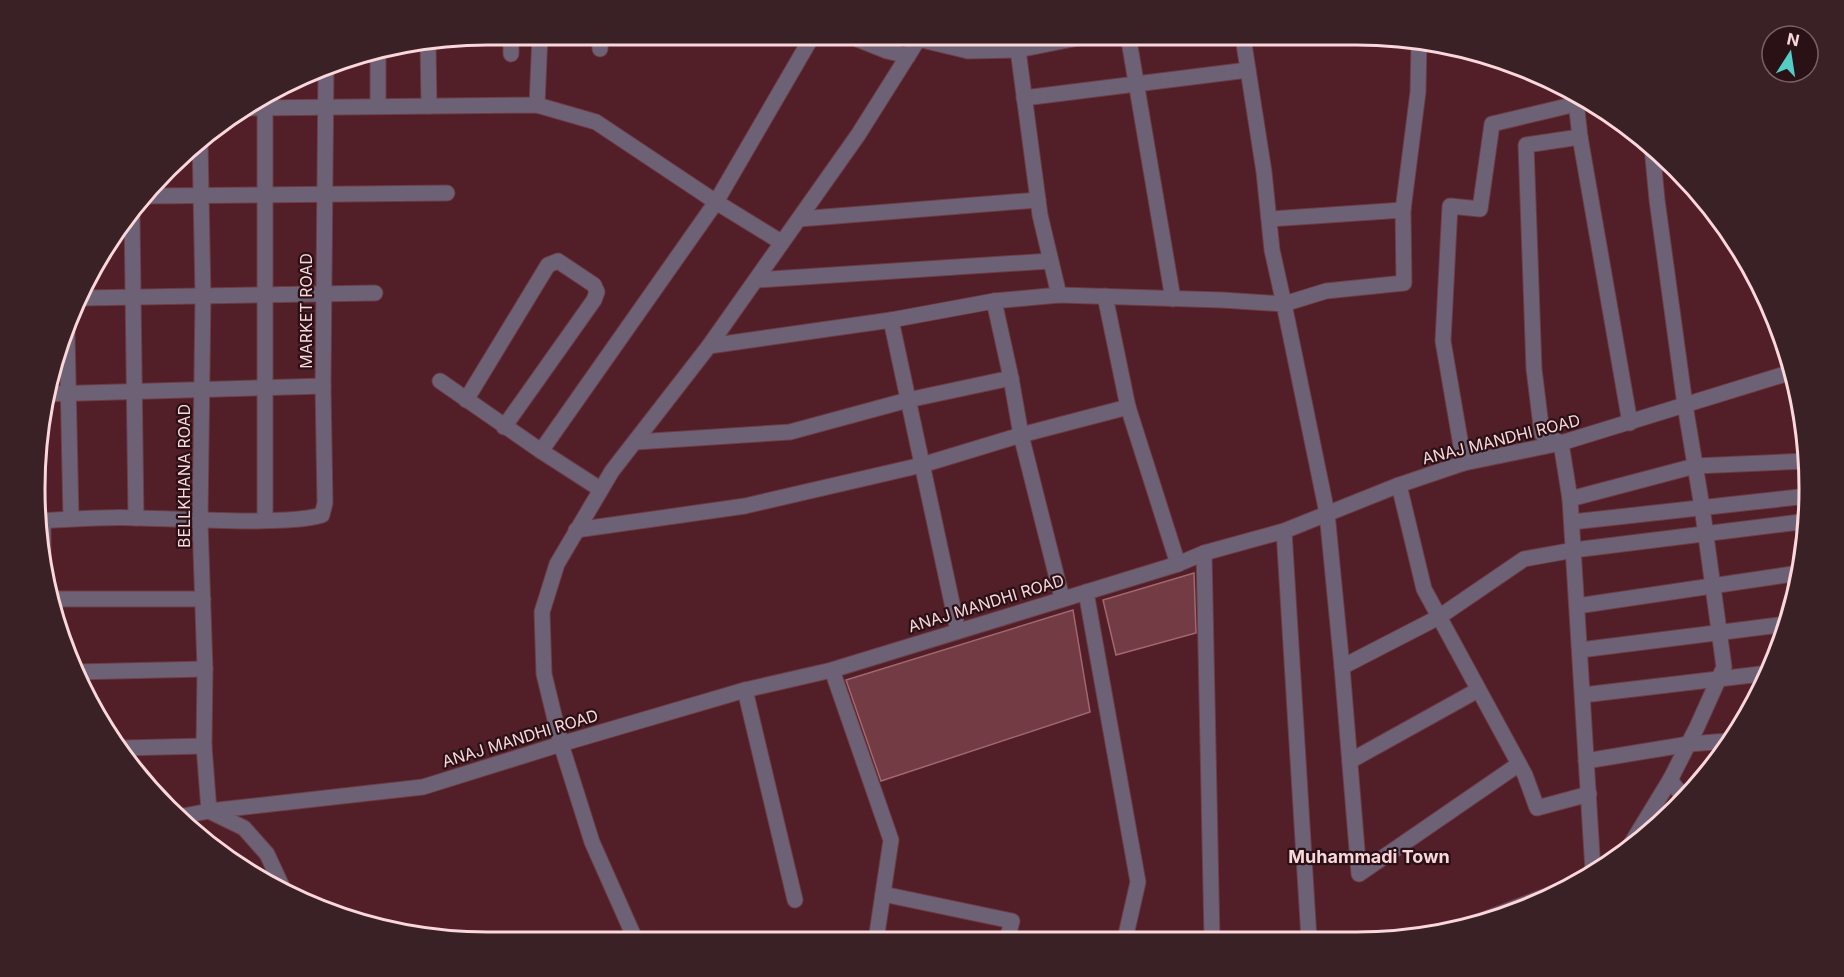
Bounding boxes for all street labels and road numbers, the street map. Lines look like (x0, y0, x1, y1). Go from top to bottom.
street label: MARKET ROAD (296, 253, 316, 369)
street label: BELLKHANA ROAD (174, 404, 194, 548)
street label: ANAJ MANDHI ROAD (1420, 410, 1582, 468)
street label: ANAJ MANDHI ROAD (906, 570, 1066, 636)
street label: ANAJ MANDHI ROAD (440, 705, 600, 771)

